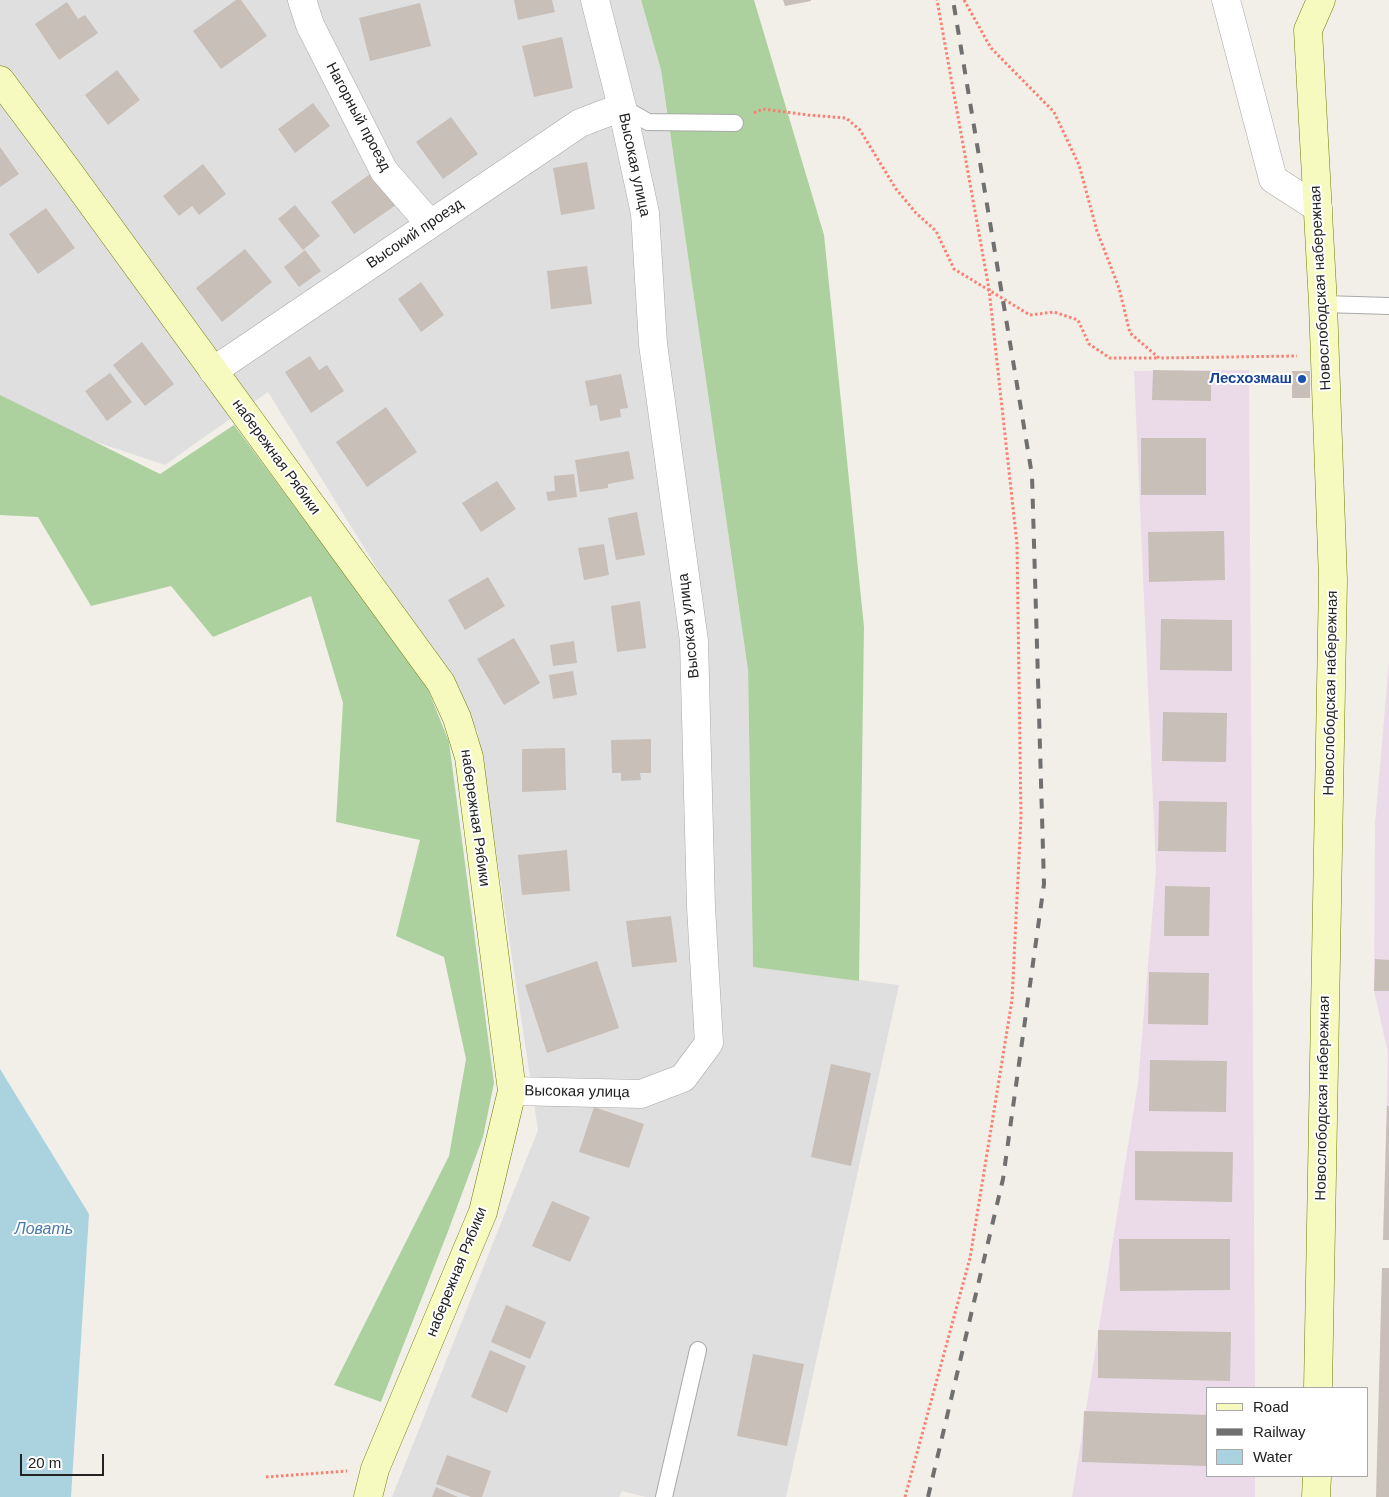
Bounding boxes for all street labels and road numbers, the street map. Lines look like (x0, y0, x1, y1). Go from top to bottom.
street label: Нагорный проезд (322, 59, 394, 175)
street label: Высокая улица (614, 112, 654, 218)
street label: Новослободская набережная (1307, 185, 1335, 391)
street label: Высокий проезд (363, 195, 467, 273)
street label: набережная Рябики (228, 396, 324, 518)
street label: Высокая улица (675, 573, 703, 679)
street label: Новослободская набережная (1320, 590, 1342, 796)
street label: набережная Рябики (456, 748, 494, 888)
street label: Новослободская набережная (1312, 995, 1334, 1201)
street label: Высокая улица (524, 1082, 630, 1102)
street label: набережная Рябики (423, 1204, 491, 1340)

